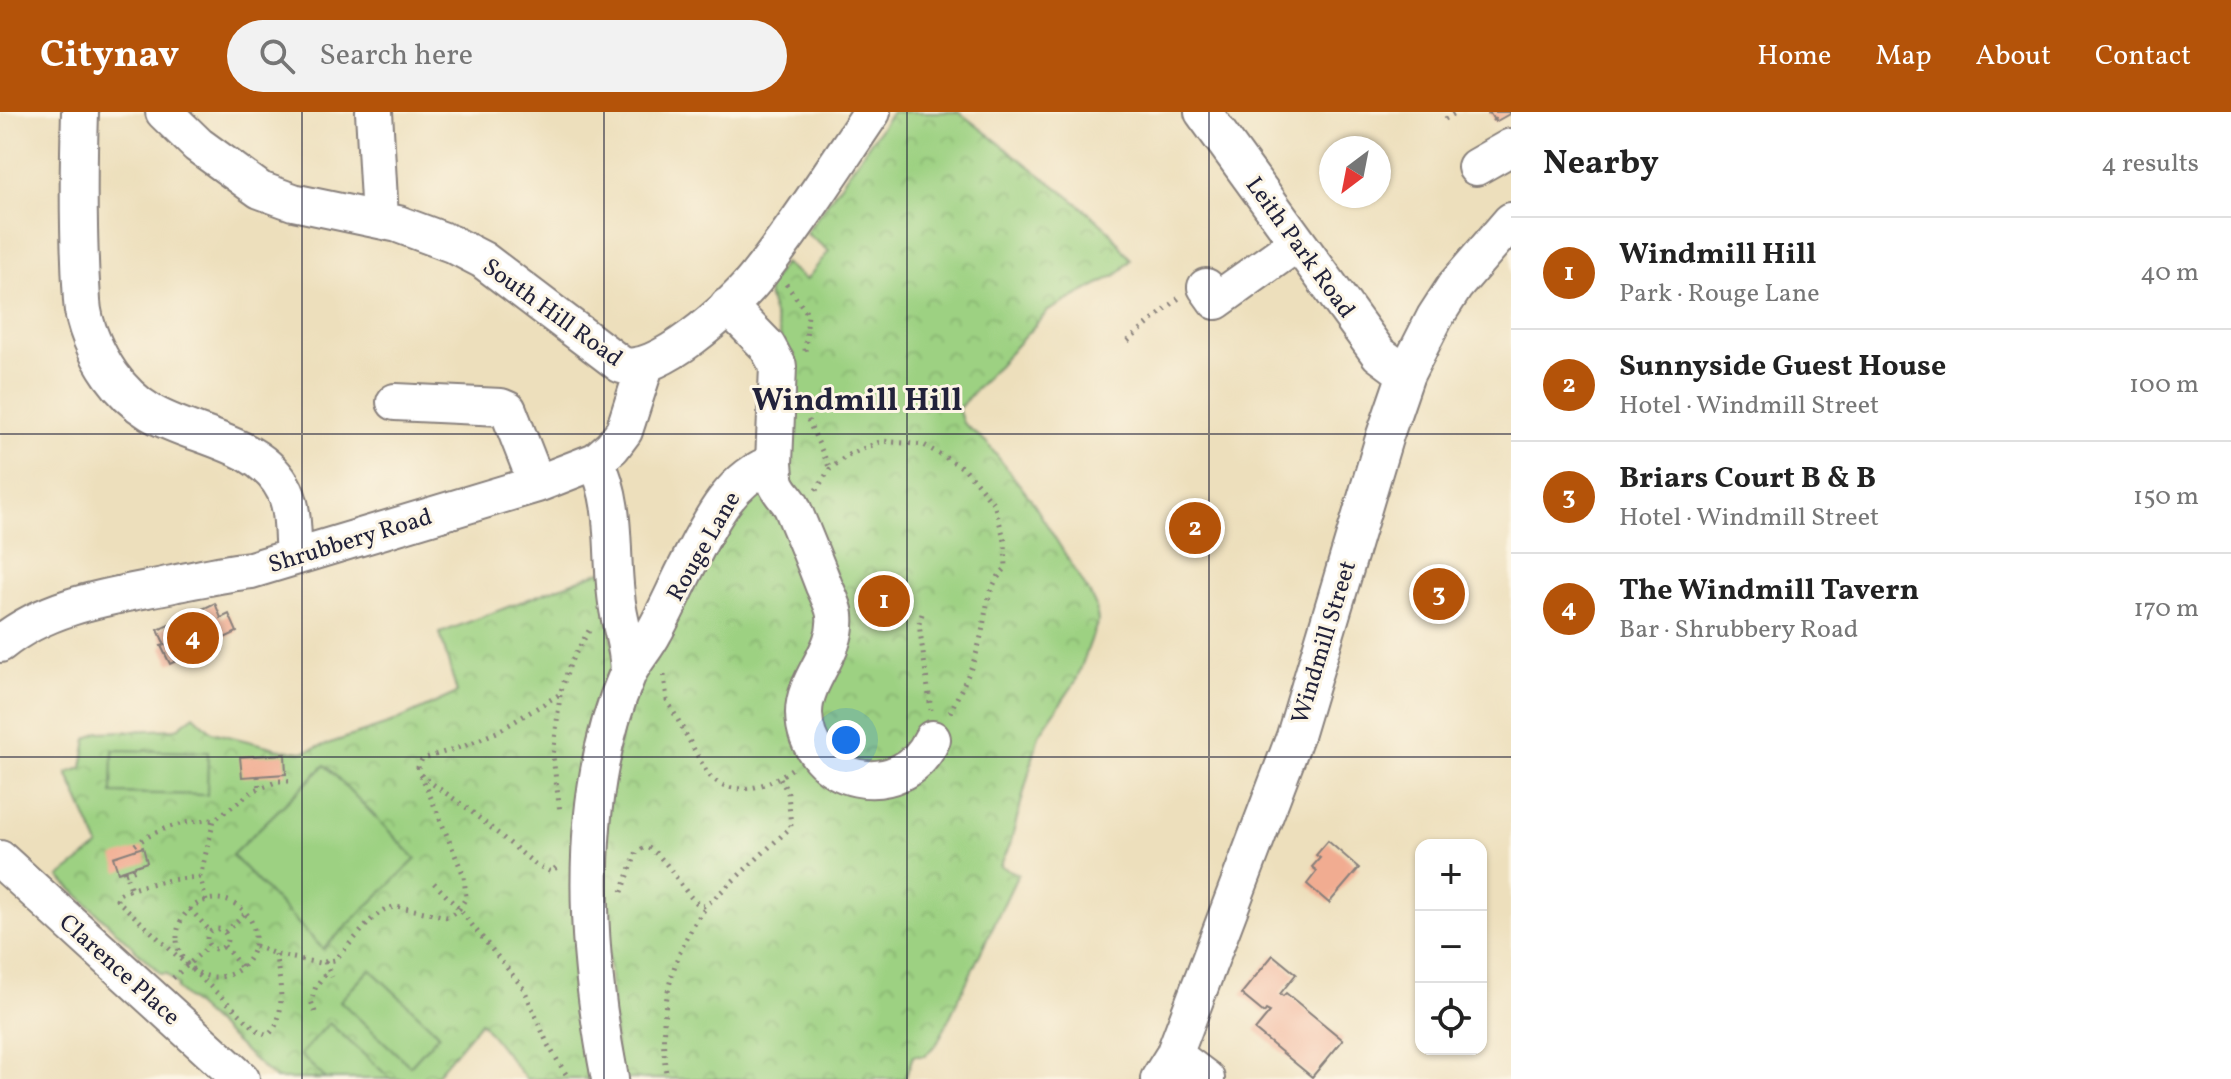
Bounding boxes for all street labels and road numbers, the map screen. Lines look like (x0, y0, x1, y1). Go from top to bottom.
street label: Leith Park Road (1236, 170, 1362, 326)
street label: South Hill Road (475, 251, 629, 376)
street label: Rouge Lane (660, 486, 750, 608)
street label: Shrubbery Road (264, 501, 437, 583)
street label: Windmill Street (1284, 557, 1366, 728)
street label: Clarence Place (51, 907, 187, 1034)

